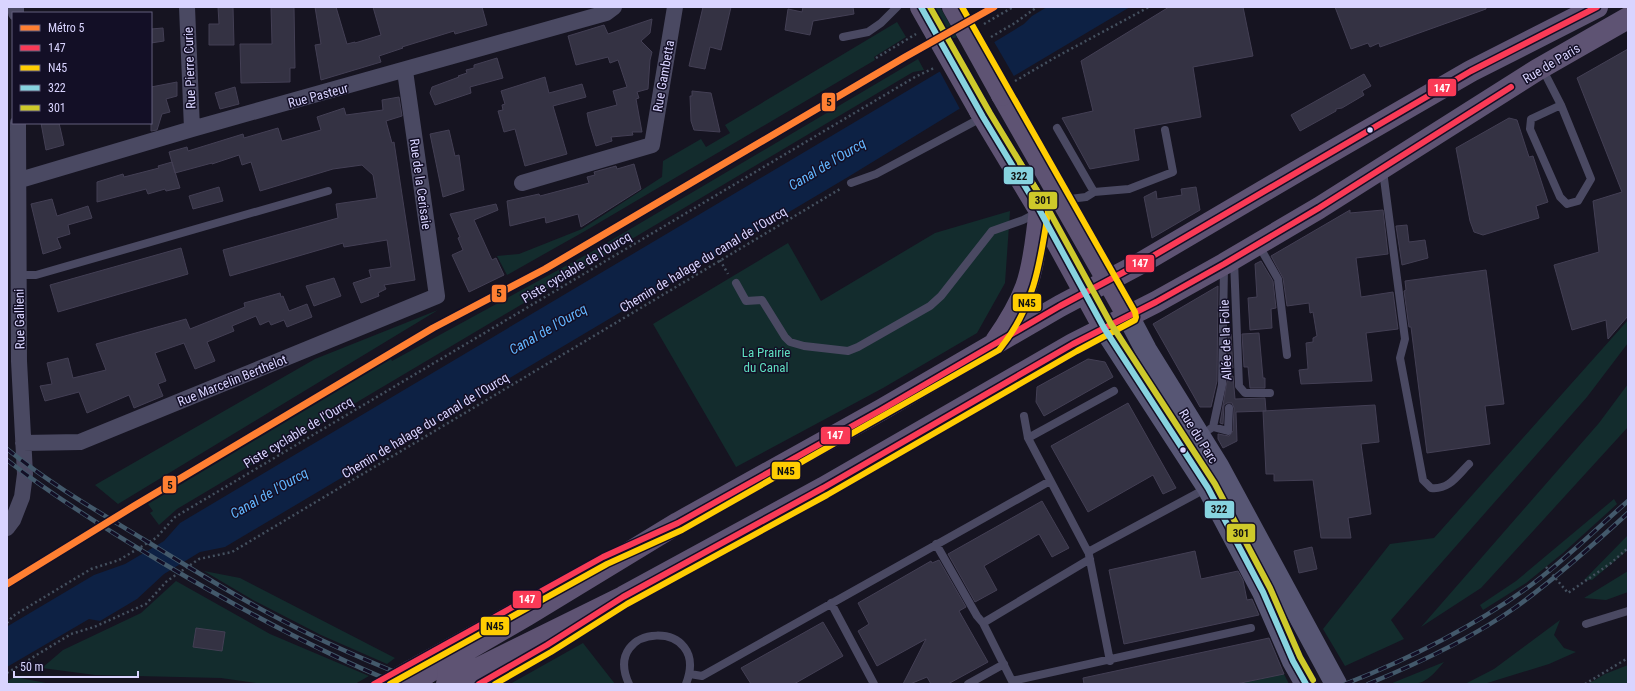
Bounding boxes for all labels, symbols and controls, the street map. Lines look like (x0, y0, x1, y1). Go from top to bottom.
legend (12, 12, 152, 124)
text: Métro 5 (48, 21, 85, 35)
street label: Rue Pierre Curie (181, 27, 198, 109)
street label: Rue Gambetta (650, 39, 677, 113)
street label: Rue de Paris (1520, 40, 1583, 86)
text: 147 (48, 41, 66, 55)
text: N45 (48, 61, 67, 75)
line badge: 147 (1427, 78, 1457, 97)
street label: Rue Pasteur (286, 80, 350, 111)
text: 322 (48, 81, 66, 95)
text: 147 (1434, 82, 1451, 95)
line badge: 5 (821, 92, 836, 112)
text: 5 (826, 96, 832, 109)
text: 301 (48, 101, 66, 115)
unlabelled marker (1365, 125, 1375, 135)
water label: Canal de l'Ourcq (786, 135, 869, 193)
street label: Rue de la Cerisaie (407, 138, 434, 230)
line badge: 322 (1003, 166, 1034, 185)
text: 322 (1011, 170, 1028, 183)
line badge: 301 (1028, 191, 1058, 210)
text: 301 (1035, 194, 1051, 207)
street label: Chemin de halage du canal de l'Ourcq (617, 204, 789, 315)
street label: Piste cyclable de l'Ourcq (519, 229, 634, 306)
line badge: 147 (1125, 254, 1155, 273)
text: 147 (1132, 257, 1149, 270)
line badge: 5 (491, 284, 507, 303)
text: 5 (496, 287, 502, 300)
street label: Rue Gallieni (11, 289, 28, 349)
line badge: N45 (1012, 293, 1042, 312)
text: N45 (1018, 297, 1036, 310)
street label: Allée de la Folie (1217, 299, 1234, 381)
water label: Canal de l'Ourcq (506, 300, 590, 358)
park label: La Prairie du Canal (742, 345, 790, 375)
street label: Rue Marcelin Berthelot (175, 352, 289, 409)
street label: Chemin de halage du canal de l'Ourcq (339, 370, 511, 481)
street label: Piste cyclable de l'Ourcq (241, 394, 356, 471)
street label: Rue du Parc (1176, 406, 1221, 466)
line badge: 147 (820, 426, 851, 445)
text: 147 (827, 429, 844, 442)
unlabelled marker (1178, 445, 1188, 455)
line badge: N45 (771, 461, 801, 480)
water label: Canal de l'Ourcq (227, 464, 311, 522)
text: N45 (777, 465, 795, 478)
line badge: 5 (162, 475, 177, 494)
text: 5 (167, 479, 173, 492)
line badge: 322 (1204, 500, 1235, 519)
text: 322 (1211, 503, 1228, 516)
line badge: 301 (1226, 523, 1256, 543)
text: 301 (1233, 527, 1249, 540)
line badge: 147 (512, 590, 542, 609)
text: 147 (519, 593, 536, 606)
line badge: N45 (480, 616, 510, 636)
text: N45 (486, 620, 504, 633)
scale bar (14, 653, 138, 679)
text: 50 m (20, 660, 44, 674)

